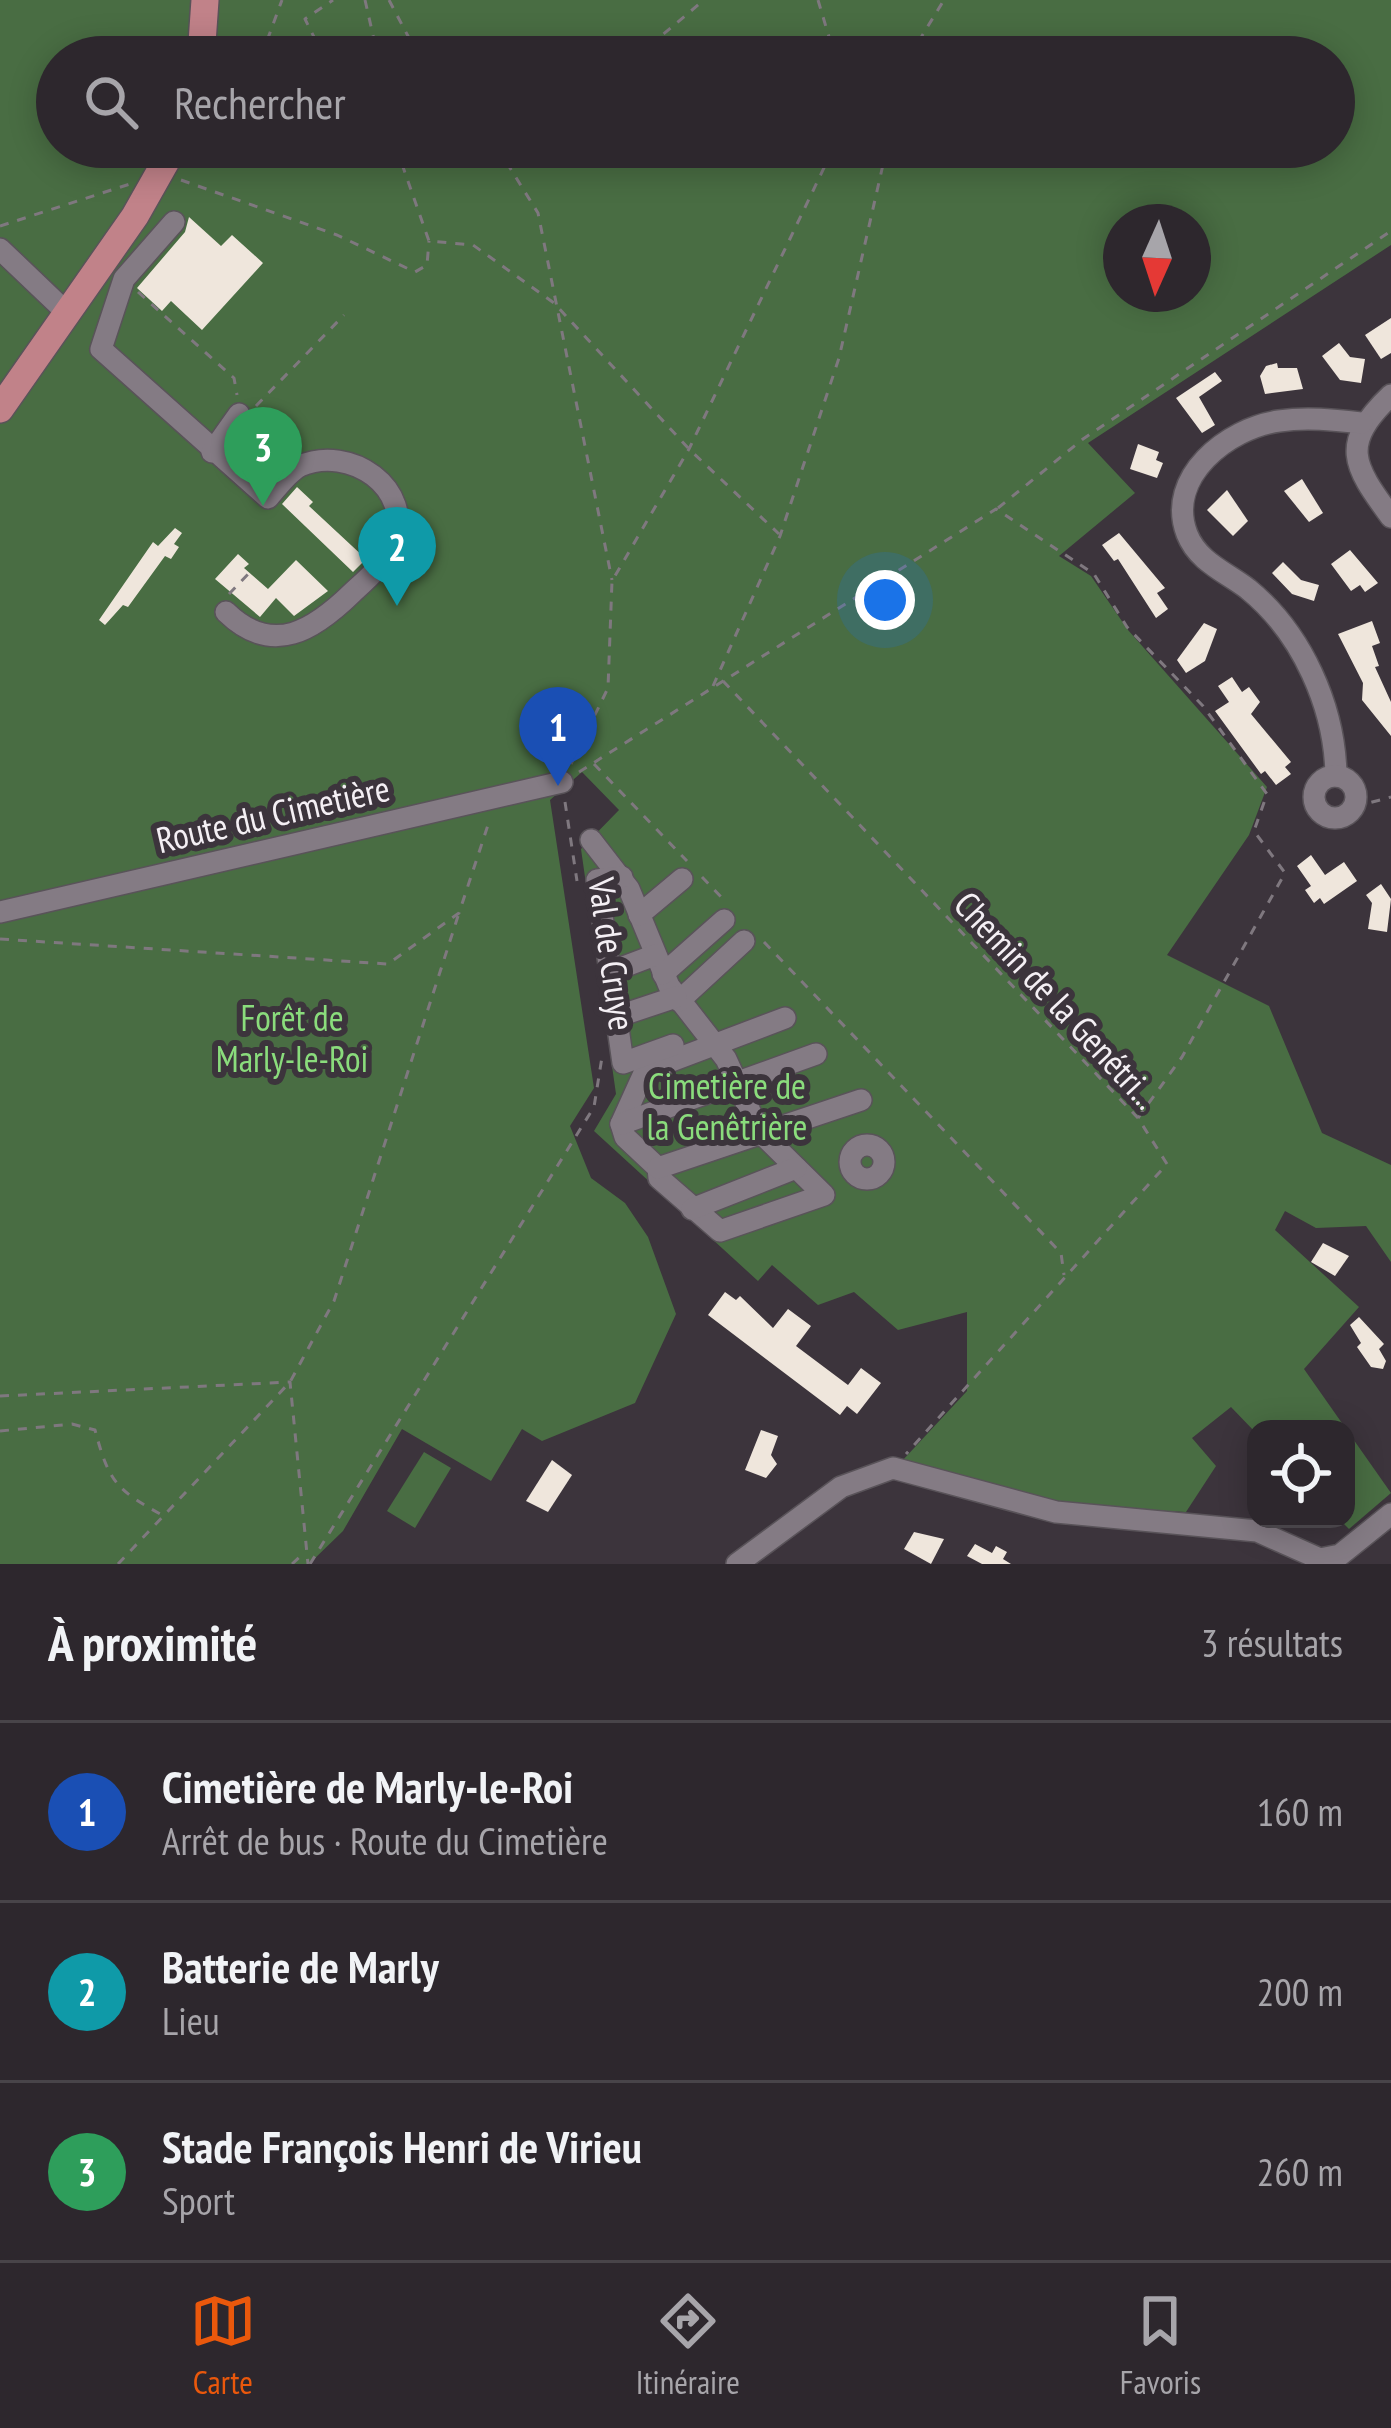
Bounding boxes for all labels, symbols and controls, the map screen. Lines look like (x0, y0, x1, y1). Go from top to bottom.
search box (36, 36, 1355, 168)
icon: search (78, 69, 144, 135)
text: Rechercher (174, 73, 346, 131)
north arrow (1103, 204, 1211, 312)
pin: 3 (224, 407, 302, 506)
pin: 2 (358, 507, 436, 606)
your location (855, 570, 915, 630)
pin: 1 (519, 687, 597, 786)
street label: Route du Cimetière (152, 764, 394, 863)
street label: Val de Cruye (578, 874, 646, 1033)
street label: Chemin de la Genétri... (944, 881, 1170, 1118)
park label: Forêt de Marly-le-Roi (216, 994, 368, 1082)
park label: Cimetière de la Genêtrière (647, 1062, 807, 1150)
map controls (1247, 1420, 1355, 1528)
button: locate (1247, 1420, 1355, 1528)
text: À proximité (48, 1609, 257, 1675)
text: 3 résultats (1201, 1617, 1343, 1668)
text: Cimetière de Marly-le-Roi (162, 1757, 573, 1815)
text: 1 (78, 1786, 96, 1837)
text: 160 m (1257, 1786, 1343, 1837)
text: Arrêt de bus · Route du Cimetière (162, 1815, 608, 1866)
text: Batterie de Marly (162, 1937, 439, 1995)
text: 2 (78, 1966, 96, 2017)
text: 200 m (1257, 1966, 1343, 2017)
text: Lieu (162, 1995, 220, 2046)
text: Stade François Henri de Virieu (162, 2117, 642, 2175)
text: 3 (78, 2146, 96, 2197)
text: 260 m (1257, 2146, 1343, 2197)
text: Sport (162, 2175, 235, 2226)
tab: Carte (190, 2288, 256, 2403)
tab: Itinéraire (636, 2288, 740, 2403)
tab: Favoris (1120, 2288, 1201, 2403)

